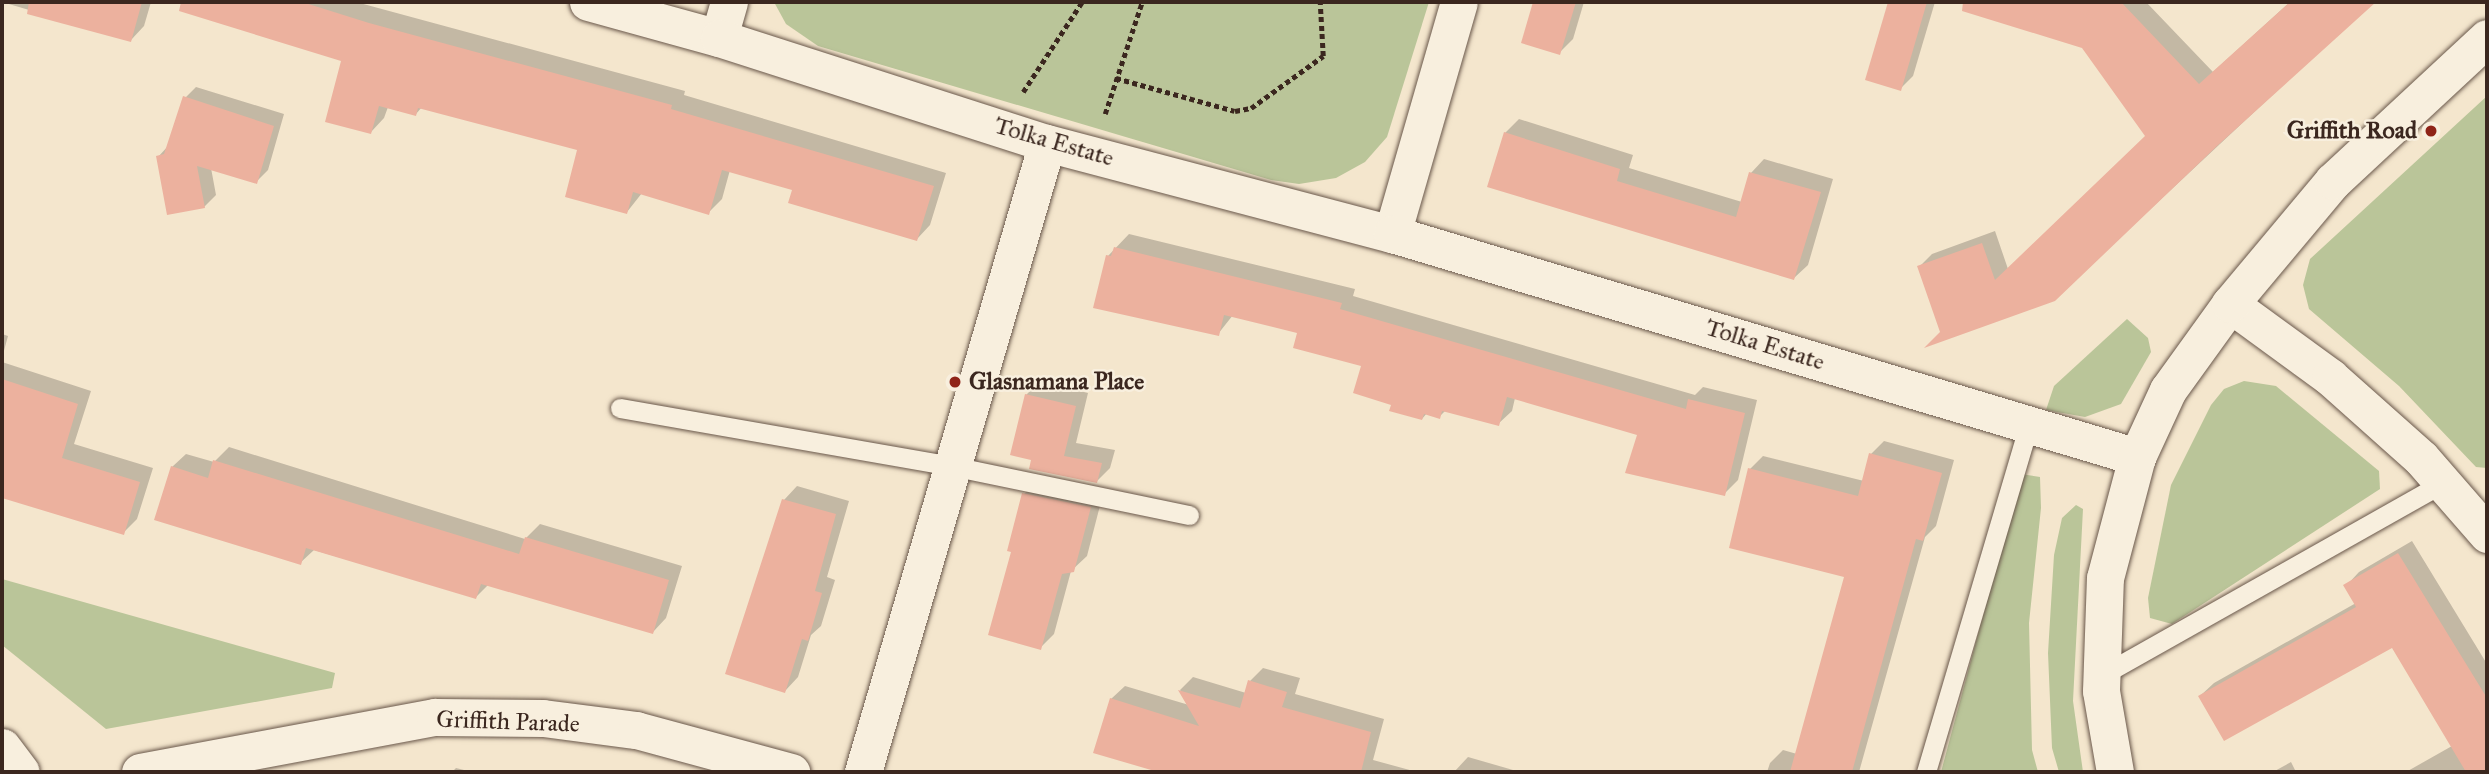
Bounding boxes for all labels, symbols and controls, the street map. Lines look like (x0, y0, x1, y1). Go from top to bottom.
street label: Tolka Estate (991, 111, 1117, 173)
place label: Griffith Road (2287, 117, 2417, 145)
marker: Griffith Road (2423, 123, 2439, 139)
street label: Tolka Estate (1702, 313, 1828, 377)
place label: Glasnamana Place (969, 368, 1144, 396)
marker: Glasnamana Place (947, 374, 963, 390)
street label: Griffith Parade (436, 705, 580, 739)

